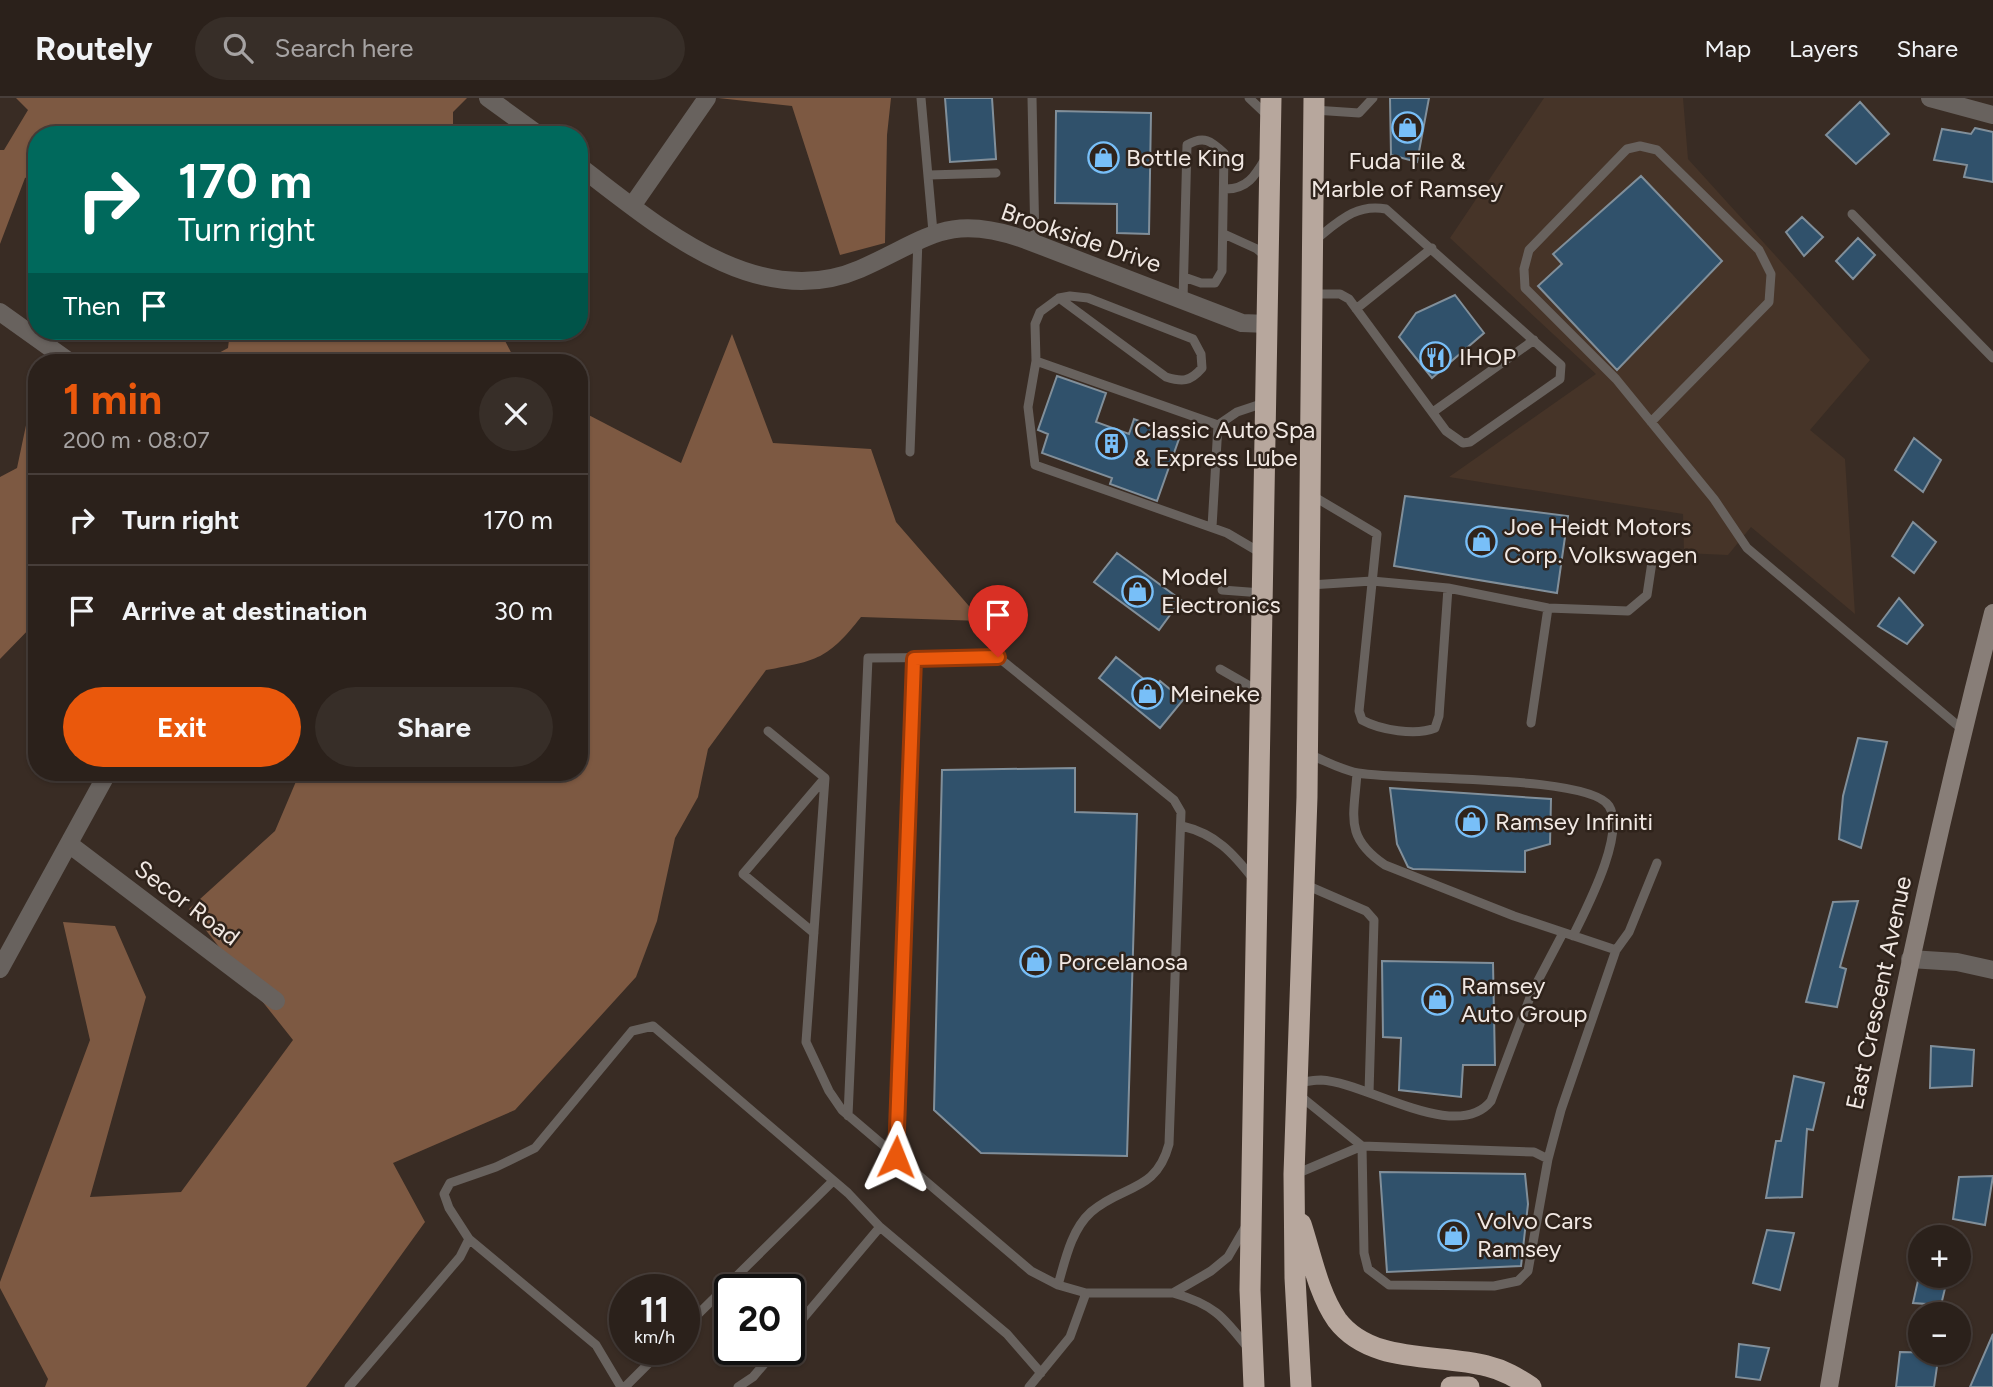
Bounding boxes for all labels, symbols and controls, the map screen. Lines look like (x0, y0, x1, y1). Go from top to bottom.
search box (195, 17, 685, 80)
text: Routely (35, 29, 153, 68)
icon: search (219, 29, 257, 67)
text: Search here (275, 32, 414, 64)
text: Map (1704, 34, 1751, 63)
text: Layers (1789, 34, 1858, 63)
text: Share (1896, 34, 1958, 63)
shop icon: Fuda Tile & Marble of Ramsey (1390, 110, 1424, 144)
shop icon: Bottle King (1086, 141, 1120, 175)
place label: Bottle King (1126, 143, 1245, 172)
place label: Fuda Tile & Marble of Ramsey (1311, 146, 1503, 203)
text: 170 m (178, 151, 312, 210)
icon: right (63, 154, 154, 245)
street label: Brookside Drive (997, 197, 1165, 279)
text: Turn right (178, 211, 316, 249)
icon: arrive (135, 287, 173, 325)
text: Then (63, 290, 121, 322)
restaurant icon: IHOP (1419, 340, 1453, 374)
place label: IHOP (1459, 342, 1516, 371)
text: 1 min (63, 374, 162, 425)
button: close (479, 377, 553, 451)
place label: Classic Auto Spa & Express Lube (1134, 415, 1315, 472)
text: 200 m · 08:07 (63, 426, 210, 454)
building icon: Classic Auto Spa & Express Lube (1094, 427, 1128, 461)
icon: right (63, 501, 101, 539)
text: Turn right (122, 504, 239, 536)
text: 170 m (483, 504, 553, 536)
place label: Joe Heidt Motors Corp. Volkswagen (1504, 512, 1698, 569)
shop icon: Joe Heidt Motors Corp. Volkswagen (1464, 524, 1498, 558)
place label: Model Electronics (1161, 562, 1281, 619)
shop icon: Model Electronics (1121, 574, 1155, 608)
pin (968, 585, 1028, 657)
icon: arrive (63, 592, 101, 630)
text: Arrive at destination (122, 595, 367, 627)
text: 30 m (494, 595, 553, 627)
icon: arrive (979, 596, 1017, 634)
shop icon: Meineke (1130, 677, 1164, 711)
place label: Meineke (1170, 679, 1260, 708)
button: Exit (63, 687, 301, 767)
button: Share (315, 687, 553, 767)
shop icon: Ramsey Infiniti (1455, 805, 1489, 839)
place label: Ramsey Infiniti (1495, 807, 1653, 836)
street label: Secor Road (129, 854, 246, 952)
street label: East Crescent Avenue (1840, 873, 1917, 1112)
shop icon: Porcelanosa (1018, 945, 1052, 979)
place label: Porcelanosa (1058, 947, 1188, 976)
place label: Ramsey Auto Group (1461, 971, 1587, 1028)
shop icon: Ramsey Auto Group (1421, 983, 1455, 1017)
position arrow (859, 1120, 933, 1194)
place label: Volvo Cars Ramsey (1477, 1206, 1593, 1263)
shop icon: Volvo Cars Ramsey (1437, 1218, 1471, 1252)
map controls (1908, 1225, 1971, 1365)
button: + (1908, 1225, 1971, 1288)
speed limit sign: 20 (714, 1274, 805, 1365)
text: 11 (640, 1289, 669, 1331)
button: − (1908, 1302, 1971, 1365)
text: km/h (634, 1326, 675, 1348)

